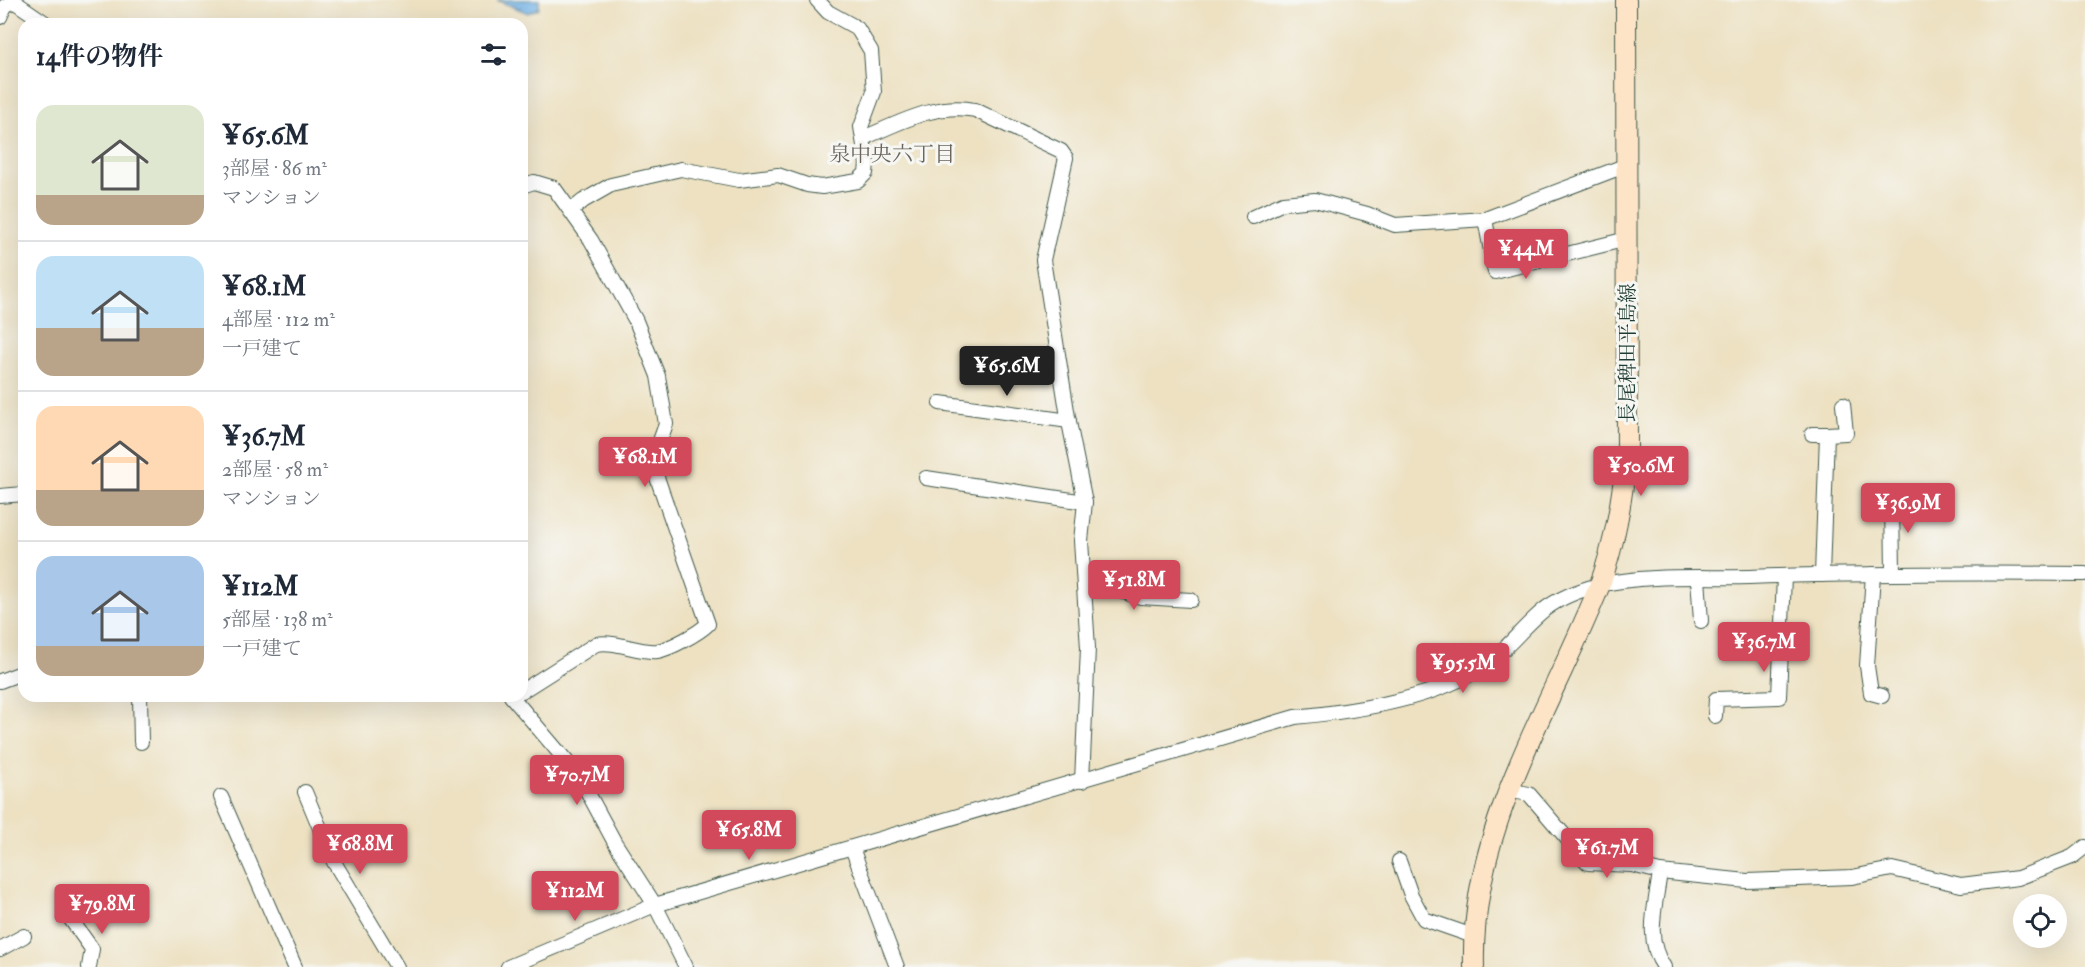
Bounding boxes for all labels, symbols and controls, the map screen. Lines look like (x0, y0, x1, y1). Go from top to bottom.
icon: filters (477, 38, 510, 71)
text: 14件の物件 (36, 41, 163, 73)
text: ¥65.6M (222, 120, 309, 152)
icon: home (84, 129, 156, 201)
district label: 泉中央六丁目 (829, 141, 955, 168)
text: 3部屋 · 86 m² (222, 156, 327, 181)
text: マンション (222, 185, 321, 210)
pin: ¥44M (1490, 229, 1562, 280)
text: ¥44M (1498, 236, 1554, 261)
text: ¥68.1M (222, 271, 306, 303)
icon: home (84, 280, 156, 352)
street label: 長尾稗田平島線 (1615, 283, 1640, 423)
text: 4部屋 · 112 m² (222, 307, 335, 332)
text: 一戸建て (222, 336, 302, 361)
pin: ¥65.6M (958, 346, 1056, 397)
text: ¥65.6M (974, 353, 1040, 378)
text: ¥36.7M (222, 421, 306, 453)
icon: home (84, 430, 156, 502)
pin: ¥68.1M (596, 437, 694, 488)
text: ¥68.1M (613, 444, 677, 469)
pin: ¥50.6M (1592, 446, 1690, 497)
text: ¥50.6M (1607, 453, 1675, 478)
text: 2部屋 · 58 m² (222, 457, 328, 482)
pin: ¥36.9M (1859, 483, 1957, 534)
text: マンション (222, 486, 321, 511)
text: ¥36.9M (1875, 490, 1941, 515)
pin: ¥51.8M (1085, 560, 1183, 611)
text: ¥51.8M (1102, 567, 1166, 592)
text: ¥112M (222, 571, 298, 603)
icon: home (84, 580, 156, 652)
text: 5部屋 · 138 m² (222, 607, 333, 632)
pin: ¥36.7M (1715, 622, 1813, 673)
text: ¥36.7M (1732, 629, 1796, 654)
text: 一戸建て (222, 636, 302, 661)
pin: ¥95.5M (1414, 643, 1512, 694)
text: ¥95.5M (1430, 650, 1496, 675)
pin: ¥70.7M (528, 755, 626, 806)
text: ¥70.7M (544, 762, 610, 787)
pin: ¥65.8M (700, 810, 798, 861)
text: ¥65.8M (716, 817, 782, 842)
pin: ¥68.8M (311, 824, 409, 875)
pin: ¥61.7M (1558, 828, 1656, 879)
text: ¥68.8M (326, 831, 394, 856)
text: ¥61.7M (1575, 835, 1639, 860)
pin: ¥112M (533, 871, 617, 922)
text: ¥112M (546, 878, 604, 903)
pin: ¥79.8M (53, 884, 151, 935)
text: ¥79.8M (68, 891, 136, 916)
map controls (2013, 894, 2067, 948)
button: locate (2013, 894, 2067, 948)

